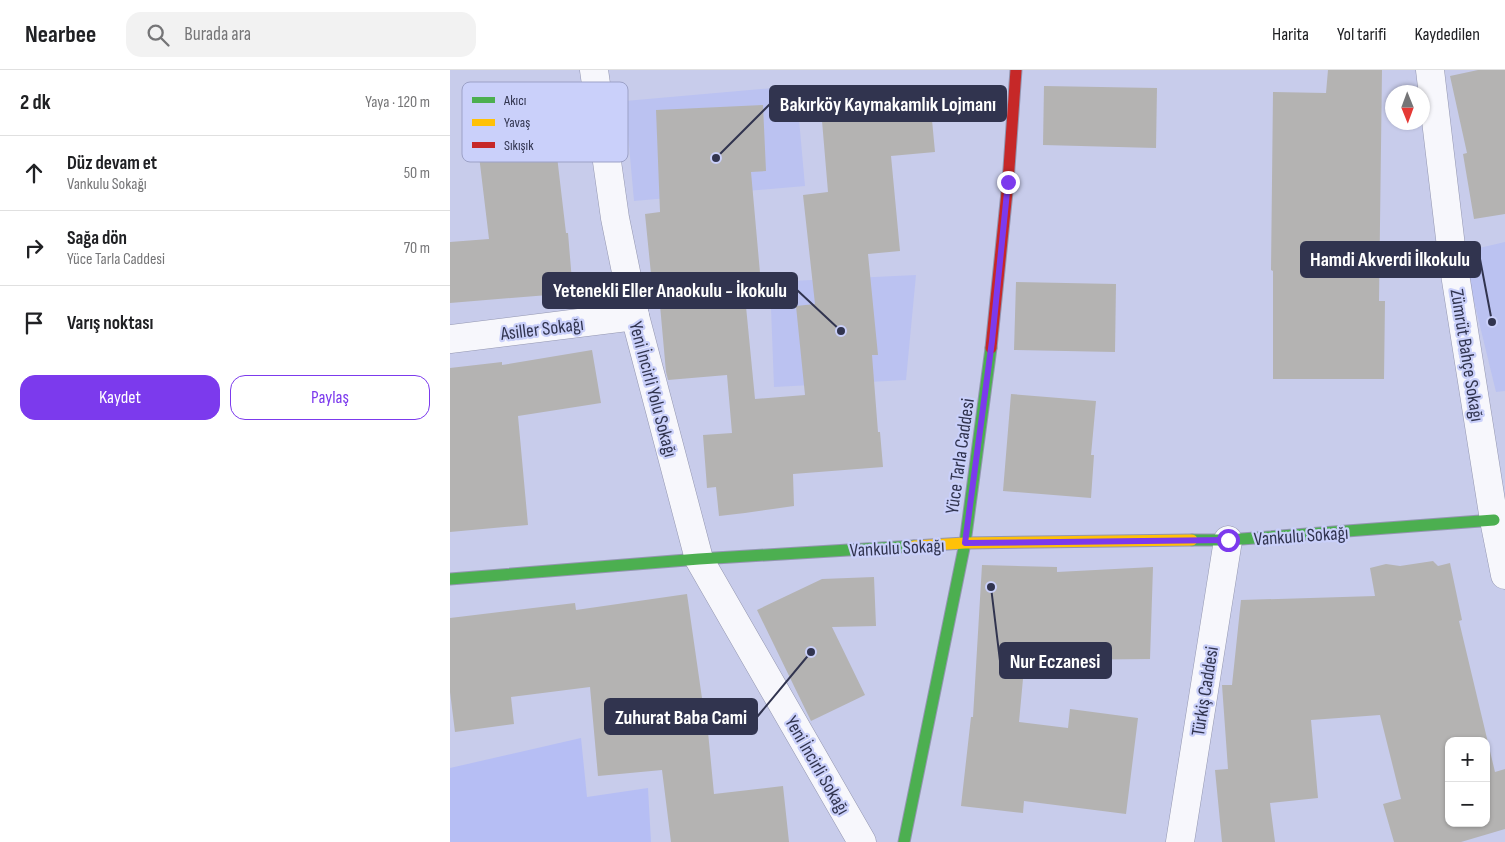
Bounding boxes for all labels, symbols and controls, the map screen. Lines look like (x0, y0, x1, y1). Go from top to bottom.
search box (126, 12, 476, 57)
text: Nearbee (25, 20, 96, 49)
icon: search (144, 21, 172, 49)
text: Burada ara (184, 23, 251, 46)
text: Harita (1272, 24, 1309, 45)
text: Yol tarifi (1337, 24, 1386, 45)
text: Kaydedilen (1414, 24, 1480, 45)
legend (462, 82, 628, 162)
north arrow (1385, 85, 1430, 130)
callout: Bakırköy Kaymakamlık Lojmanı (770, 86, 1006, 121)
text: 2 dk (20, 90, 51, 115)
text: Akıcı (503, 92, 526, 109)
text: Yaya · 120 m (365, 93, 430, 112)
text: Bakırköy Kaymakamlık Lojmanı (780, 93, 996, 117)
text: Yavaş (504, 114, 530, 131)
text: Sıkışık (504, 137, 534, 154)
text: Düz devam et (67, 152, 157, 175)
icon: ahead (20, 159, 48, 187)
text: 50 m (404, 164, 430, 183)
route end (997, 171, 1020, 194)
text: Vankulu Sokağı (67, 175, 147, 194)
text: Sağa dön (67, 227, 127, 250)
icon: right (20, 234, 48, 262)
text: 70 m (404, 239, 430, 258)
callout: Hamdi Akverdi İlkokulu (1301, 242, 1480, 277)
text: Hamdi Akverdi İlkokulu (1310, 248, 1470, 272)
text: Yüce Tarla Caddesi (67, 250, 165, 269)
callout: Yetenekli Eller Anaokulu - İkokulu (543, 273, 797, 308)
text: Yetenekli Eller Anaokulu - İkokulu (553, 279, 787, 303)
street label: Zümrüt Bahçe Sokağı (1445, 287, 1488, 423)
icon: arrive (20, 309, 48, 337)
text: Varış noktası (67, 312, 153, 335)
street label: Asiller Sokağı (498, 313, 585, 346)
street label: Yeni İncirli Yolu Sokağı (623, 319, 682, 460)
button: Kaydet (20, 375, 220, 420)
button: Paylaş (230, 375, 430, 420)
street label: Yüce Tarla Caddesi (941, 397, 980, 515)
street label: Vankulu Sokağı (1253, 522, 1349, 551)
route start (1217, 529, 1240, 552)
street label: Vankulu Sokağı (849, 535, 945, 562)
callout: Nur Eczanesi (1000, 643, 1111, 678)
street label: Türkiş Caddesi (1187, 645, 1224, 738)
text: Nur Eczanesi (1010, 650, 1100, 674)
callout: Zuhurat Baba Cami (605, 699, 757, 734)
text: Zuhurat Baba Cami (615, 706, 747, 730)
street label: Yeni İncirli Sokağı (779, 712, 854, 819)
map controls (1445, 737, 1490, 827)
button: + (1445, 737, 1490, 782)
button: − (1445, 782, 1490, 827)

